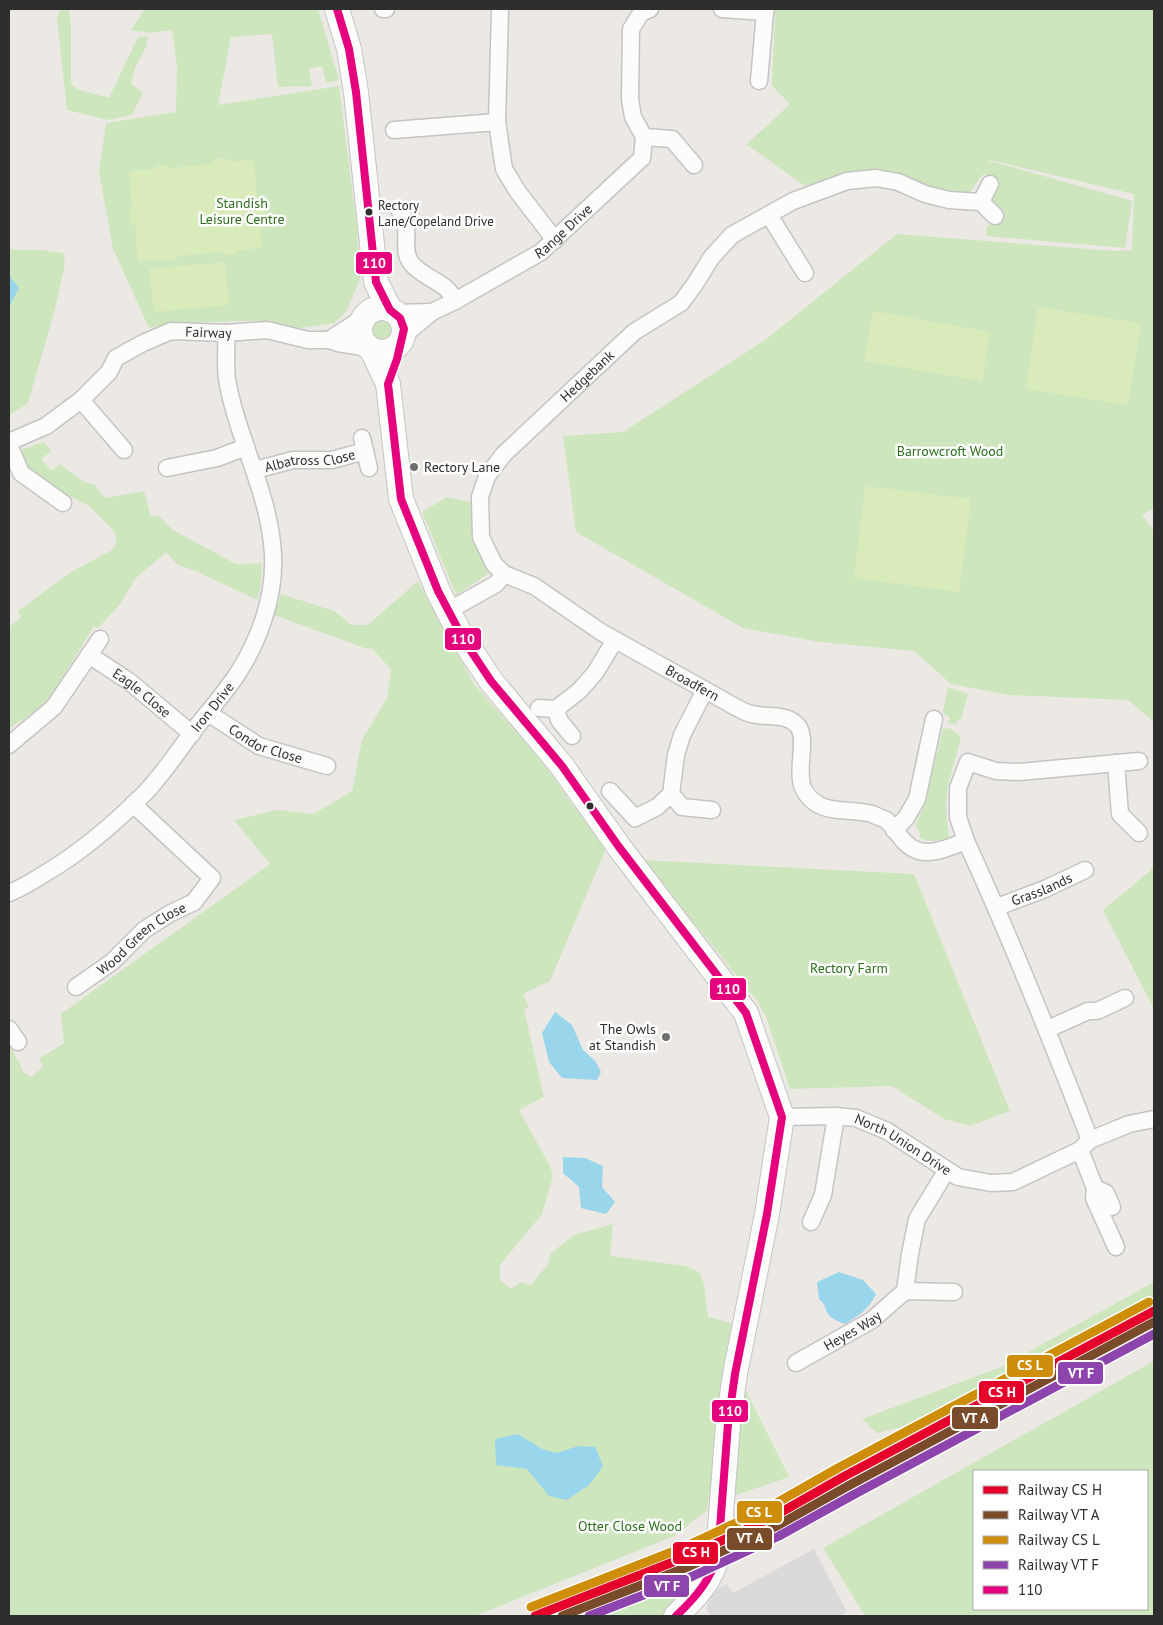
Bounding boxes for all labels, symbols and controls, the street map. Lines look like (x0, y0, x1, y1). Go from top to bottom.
park label: Standish Leisure Centre (199, 194, 285, 228)
place label: Rectory Lane/Copeland Drive (378, 197, 494, 230)
street label: Range Drive (532, 200, 596, 263)
marker: Rectory Lane/Copeland Drive (364, 207, 374, 217)
line badge: 110 (355, 251, 393, 275)
text: 110 (362, 254, 386, 272)
street label: Fairway (185, 323, 233, 342)
street label: Hedgebank (556, 346, 618, 406)
park label: Barrowcroft Wood (897, 442, 1003, 460)
street label: Albatross Close (262, 445, 357, 476)
place label: Rectory Lane (424, 458, 500, 476)
marker: Rectory Lane (408, 461, 420, 473)
line badge: 110 (444, 627, 482, 651)
text: 110 (451, 630, 475, 648)
street label: Broadfern (662, 661, 722, 705)
street label: Eagle Close (109, 664, 175, 721)
street label: Iron Drive (187, 678, 238, 736)
street label: Condor Close (225, 720, 304, 767)
unlabelled marker (585, 801, 595, 811)
street label: Grasslands (1009, 868, 1075, 910)
street label: Wood Green Close (94, 898, 189, 979)
park label: Rectory Farm (810, 959, 888, 977)
line badge: 110 (709, 977, 747, 1001)
text: 110 (716, 980, 740, 998)
place label: The Owls at Standish (589, 1020, 656, 1054)
marker: The Owls at Standish (660, 1031, 672, 1043)
street label: North Union Drive (852, 1109, 955, 1179)
street label: Heyes Way (820, 1307, 885, 1354)
line badge: CS L (1006, 1354, 1054, 1378)
text: CS L (1017, 1356, 1044, 1374)
line badge: VT F (1057, 1361, 1104, 1385)
text: VT F (1067, 1364, 1094, 1382)
line badge: CS H (978, 1380, 1025, 1404)
text: CS H (988, 1383, 1016, 1401)
line badge: 110 (711, 1399, 749, 1423)
text: 110 (718, 1402, 742, 1420)
line badge: VT A (951, 1406, 999, 1430)
text: VT A (961, 1409, 989, 1427)
legend (973, 1470, 1148, 1610)
text: Railway CS H (1018, 1480, 1102, 1499)
line badge: CS L (736, 1500, 783, 1524)
text: CS L (746, 1503, 773, 1521)
text: Railway VT A (1018, 1505, 1100, 1524)
park label: Otter Close Wood (578, 1517, 682, 1535)
line badge: VT A (726, 1527, 773, 1551)
text: VT A (736, 1529, 764, 1547)
text: Railway CS L (1018, 1530, 1100, 1549)
line badge: CS H (672, 1541, 719, 1565)
text: CS H (682, 1543, 710, 1561)
text: Railway VT F (1018, 1555, 1099, 1574)
line badge: VT F (643, 1574, 690, 1598)
text: VT F (653, 1577, 680, 1595)
text: 110 (1018, 1580, 1043, 1599)

